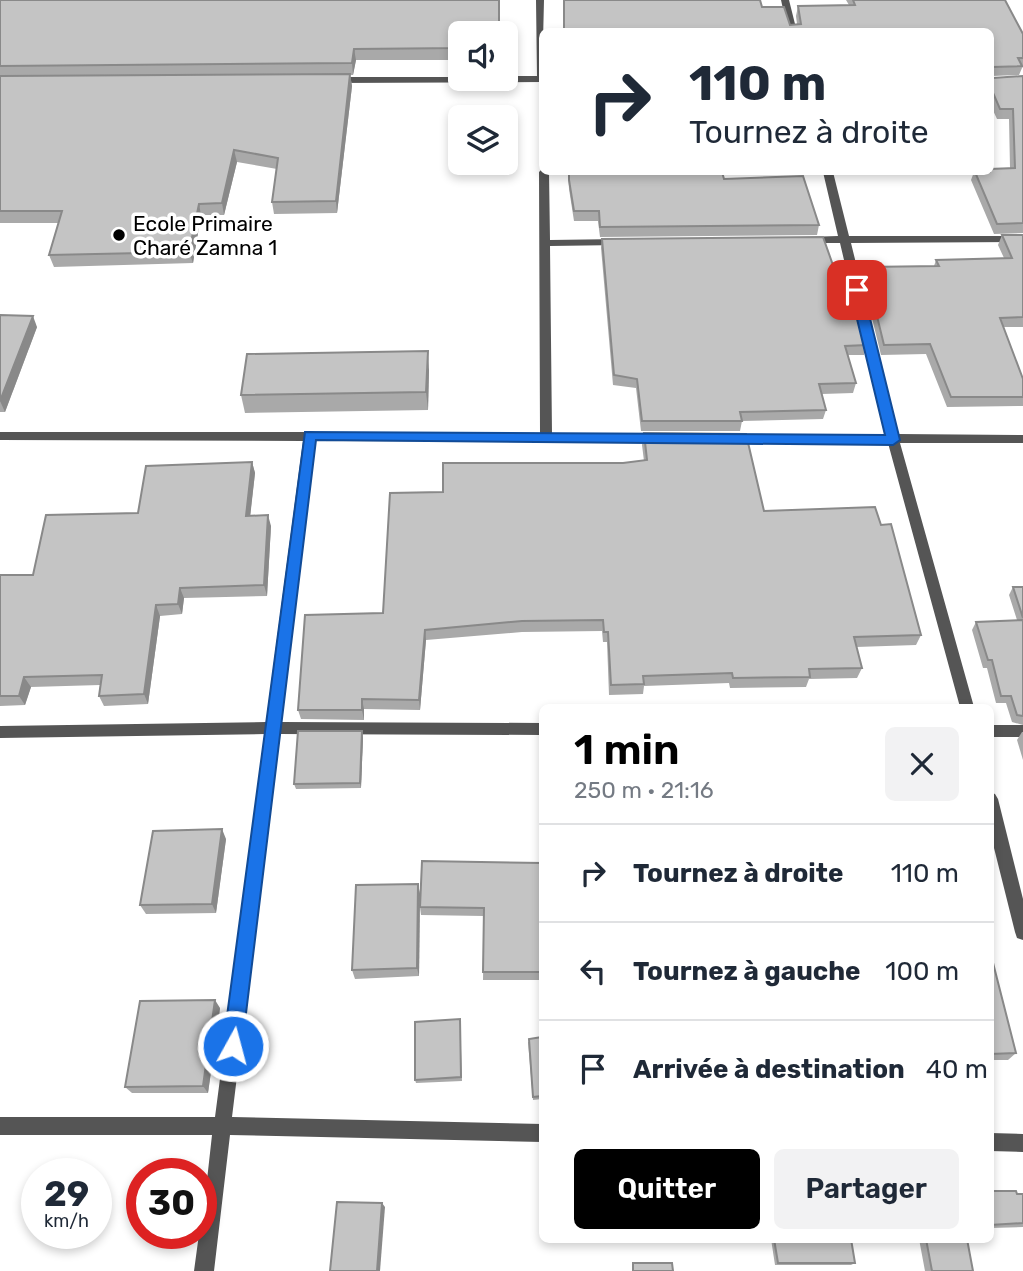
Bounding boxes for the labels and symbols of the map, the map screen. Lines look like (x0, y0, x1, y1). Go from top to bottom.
place label: Ecole Primaire Charé Zamna 1 (133, 211, 277, 260)
marker: Ecole Primaire Charé Zamna 1 (111, 227, 127, 243)
pin (827, 260, 887, 320)
position arrow (196, 1009, 270, 1083)
speed limit sign: 30 (126, 1158, 217, 1249)

